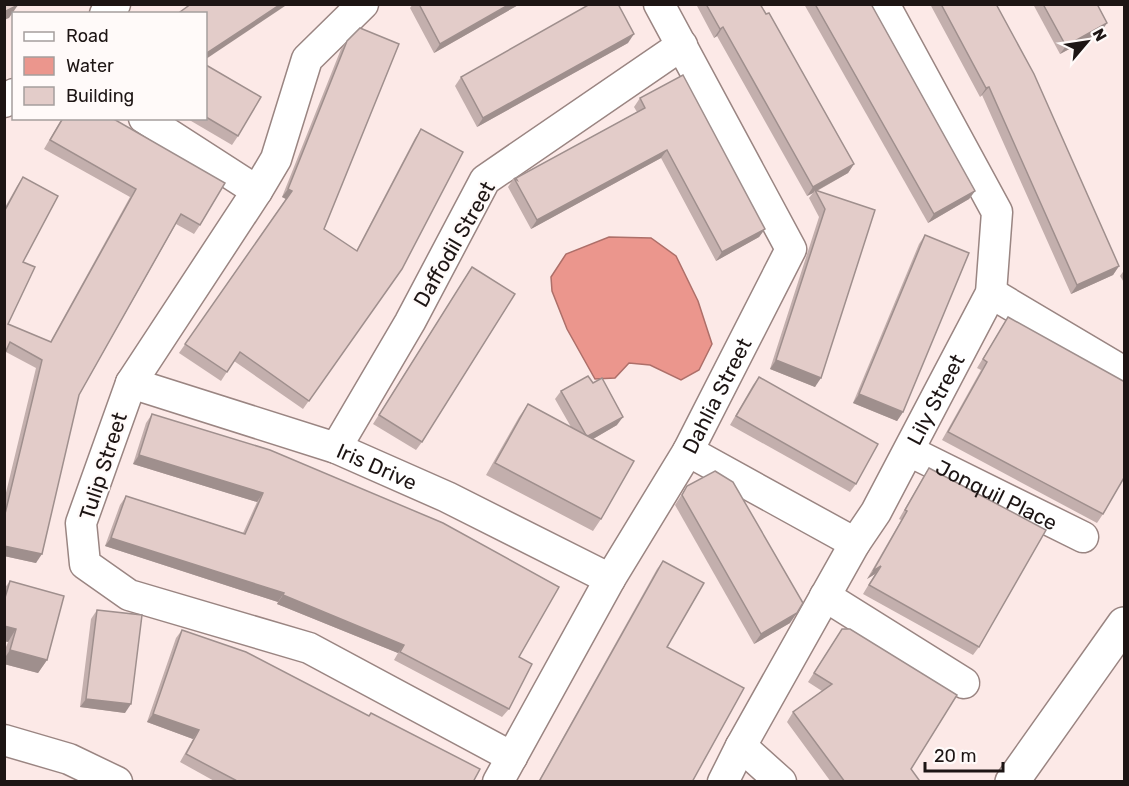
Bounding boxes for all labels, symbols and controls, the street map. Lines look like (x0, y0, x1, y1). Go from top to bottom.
legend (12, 12, 207, 120)
north arrow (1057, 12, 1117, 72)
text: Road (66, 25, 109, 47)
text: N (1089, 25, 1111, 45)
text: Water (66, 55, 114, 77)
text: Building (66, 85, 134, 107)
street label: Daffodil Street (408, 177, 500, 311)
street label: Dahlia Street (676, 333, 756, 458)
street label: Lily Street (901, 349, 969, 449)
street label: Tulip Street (74, 409, 132, 523)
street label: Iris Drive (333, 437, 421, 495)
street label: Jonquil Place (932, 454, 1062, 535)
scale bar (925, 735, 1003, 773)
text: 20 m (934, 745, 976, 767)

